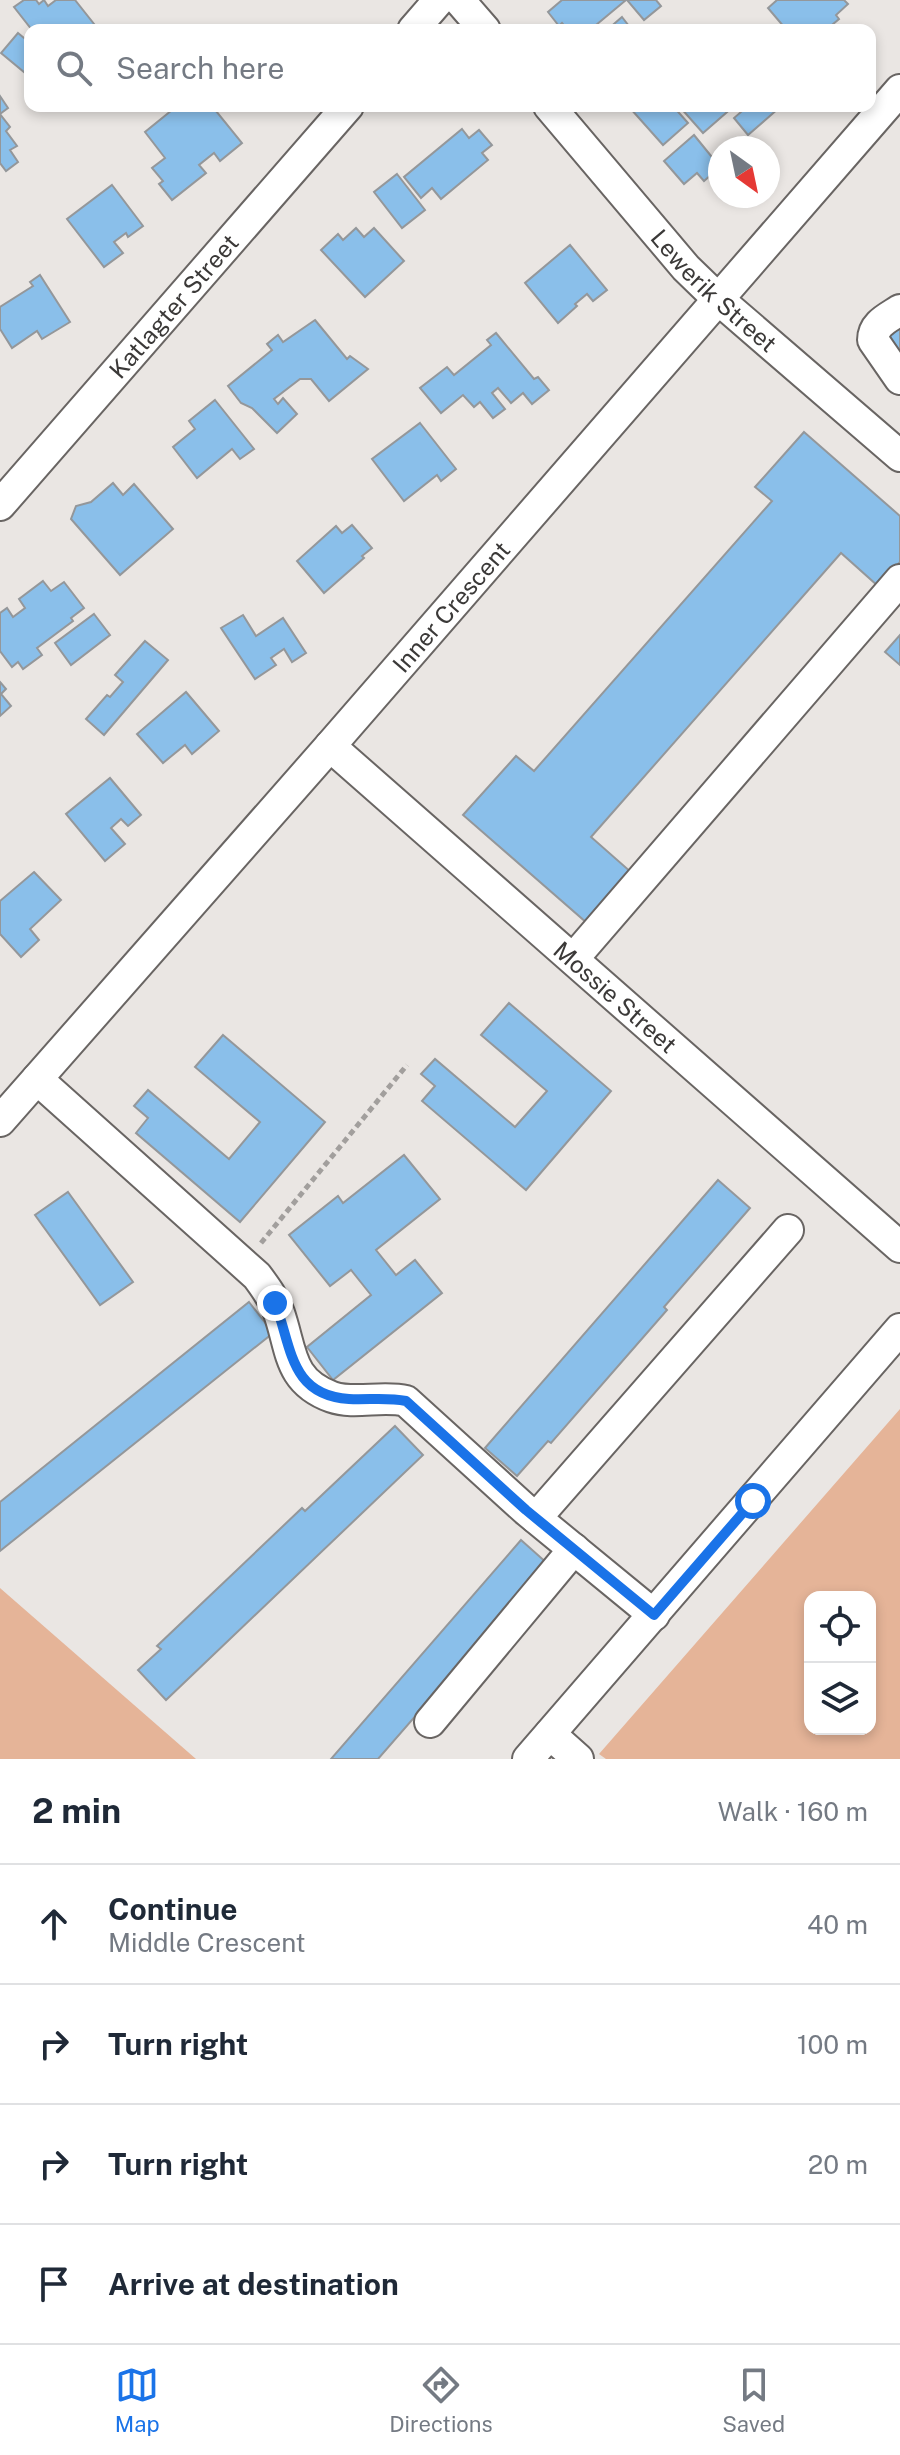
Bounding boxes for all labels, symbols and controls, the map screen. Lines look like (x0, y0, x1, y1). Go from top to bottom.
search box (24, 24, 876, 112)
icon: search (52, 46, 96, 90)
text: Search here (116, 50, 284, 86)
north arrow (708, 136, 780, 208)
street label: Lewerik Street (646, 224, 783, 357)
street label: Katlagter Street (103, 228, 244, 384)
street label: Inner Crescent (387, 536, 515, 678)
street label: Mossie Street (548, 935, 683, 1058)
route end (257, 1285, 293, 1321)
route start (735, 1483, 771, 1519)
map controls (804, 1591, 876, 1735)
button: locate (804, 1591, 876, 1663)
button: layers (804, 1663, 876, 1735)
text: 2 min (32, 1791, 121, 1831)
text: Walk · 160 m (718, 1796, 868, 1827)
text: Continue (108, 1891, 238, 1927)
icon: ahead (32, 1902, 76, 1946)
text: 40 m (807, 1909, 868, 1940)
text: Middle Crescent (108, 1927, 306, 1958)
icon: right (32, 2022, 76, 2066)
text: Turn right (108, 2026, 248, 2062)
text: 100 m (797, 2029, 868, 2060)
icon: right (32, 2142, 76, 2186)
text: Turn right (108, 2146, 248, 2182)
text: 20 m (808, 2149, 868, 2180)
icon: arrive (32, 2262, 76, 2306)
text: Arrive at destination (108, 2266, 399, 2302)
tab: Map (115, 2363, 160, 2437)
tab: Directions (389, 2363, 493, 2437)
tab: Saved (722, 2363, 785, 2437)

